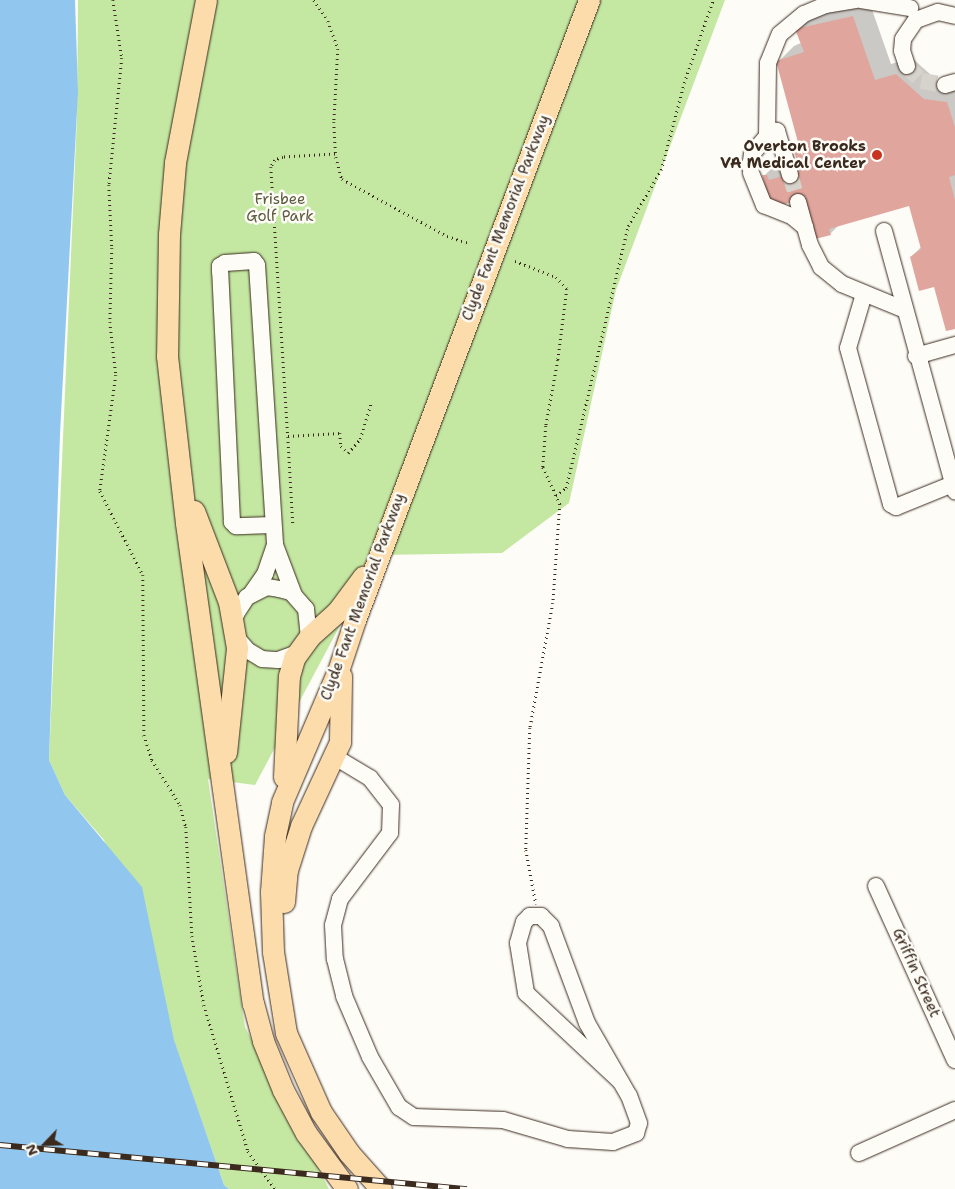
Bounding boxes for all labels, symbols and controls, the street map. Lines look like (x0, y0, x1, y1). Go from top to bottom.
street label: Clyde Fant Memorial Parkway (458, 113, 554, 323)
place label: Overton Brooks VA Medical Center (720, 137, 866, 172)
marker: Overton Brooks VA Medical Center (870, 148, 884, 162)
park label: Frisbee Golf Park (246, 190, 314, 225)
street label: Clyde Fant Memorial Parkway (317, 491, 409, 703)
street label: Griffin Street (888, 926, 944, 1020)
north arrow (20, 1119, 70, 1169)
text: N (21, 1141, 42, 1159)

